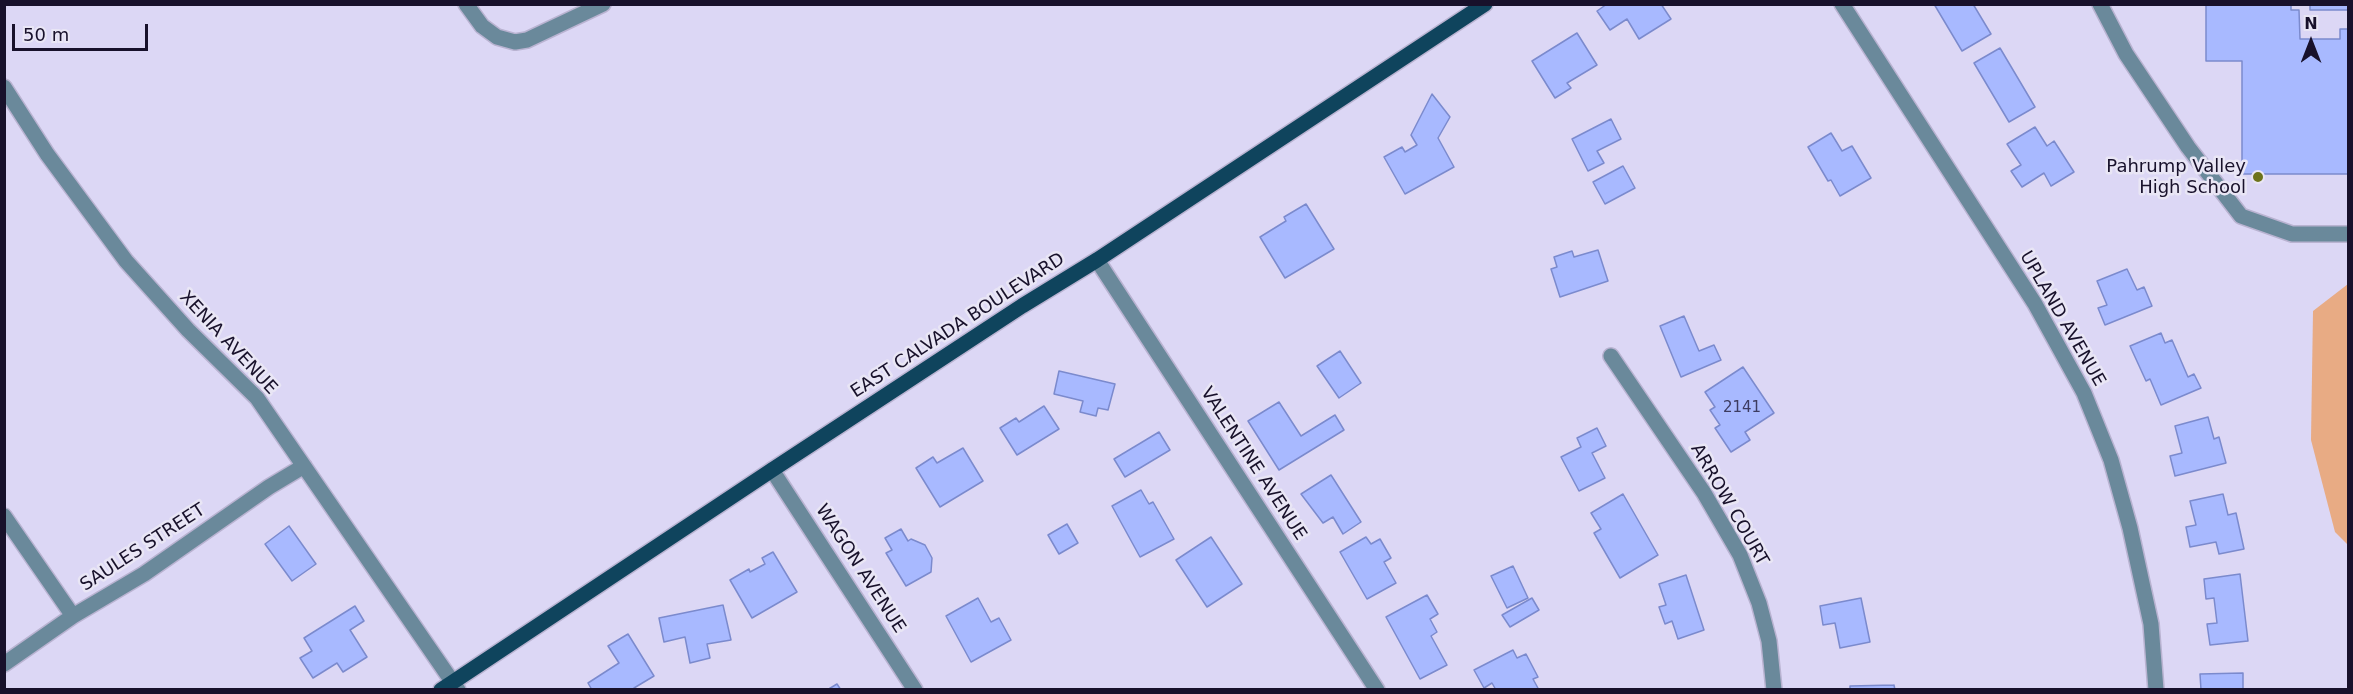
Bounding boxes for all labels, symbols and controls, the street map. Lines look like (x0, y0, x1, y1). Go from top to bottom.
scale bar (15, 12, 152, 50)
north arrow (2281, 12, 2341, 72)
text: N (2304, 14, 2318, 33)
text: 50 m (23, 24, 69, 45)
place label: Pahrump Valley High School (2106, 156, 2246, 198)
marker: Pahrump Valley High School (2251, 170, 2265, 184)
street label: UPLAND AVENUE (2014, 247, 2110, 391)
street label: EAST CALVADA BOULEVARD (847, 249, 1069, 403)
street label: XENIA AVENUE (175, 287, 281, 399)
street label: VALENTINE AVENUE (1195, 383, 1311, 545)
house number: 2141 (1723, 399, 1761, 417)
street label: ARROW COURT (1685, 440, 1773, 570)
street label: SAULES STREET (77, 500, 209, 596)
street label: WAGON AVENUE (810, 501, 910, 637)

